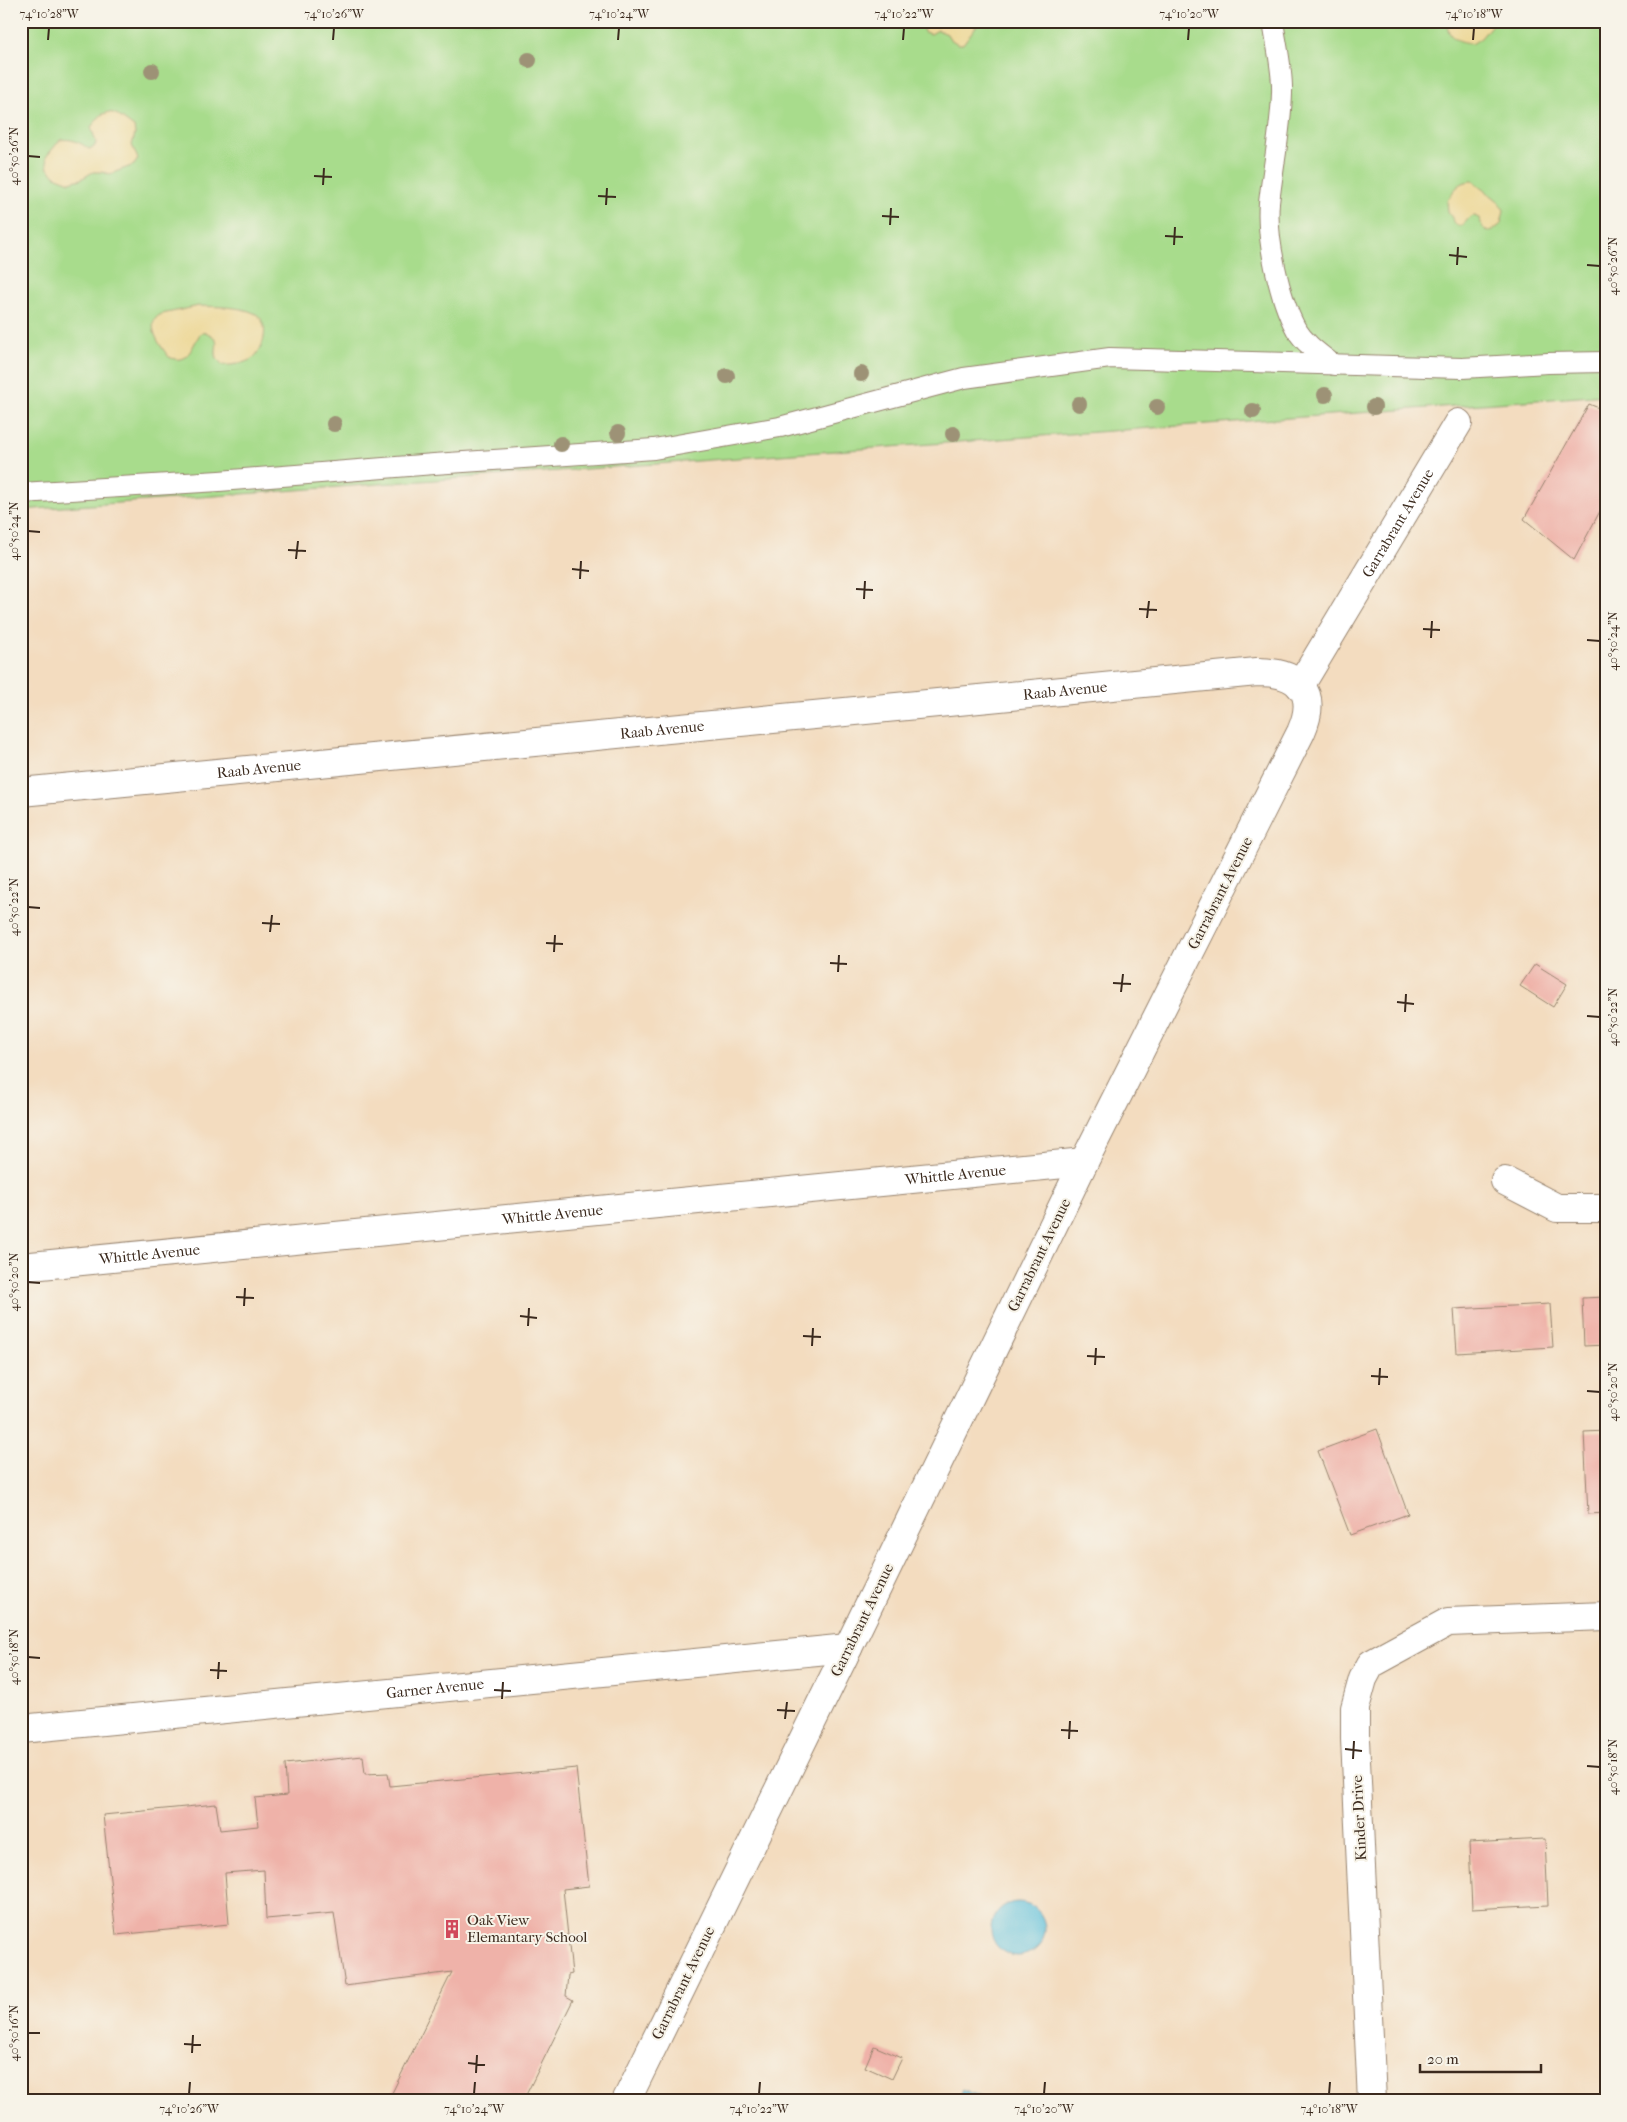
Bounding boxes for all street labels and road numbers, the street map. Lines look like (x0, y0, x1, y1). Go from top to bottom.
street label: Garrabrant Avenue (1358, 465, 1438, 581)
street label: Raab Avenue (1022, 678, 1109, 704)
street label: Raab Avenue (619, 717, 705, 743)
street label: Raab Avenue (216, 756, 302, 782)
street label: Garrabrant Avenue (1184, 833, 1256, 952)
street label: Whittle Avenue (903, 1161, 1007, 1189)
street label: Garrabrant Avenue (1004, 1195, 1075, 1315)
street label: Whittle Avenue (500, 1201, 604, 1229)
street label: Whittle Avenue (97, 1240, 201, 1268)
street label: Garrabrant Avenue (827, 1560, 898, 1680)
street label: Garner Avenue (385, 1675, 485, 1702)
street label: Kinder Drive (1348, 1774, 1370, 1861)
street label: Garrabrant Avenue (648, 1923, 719, 2043)

